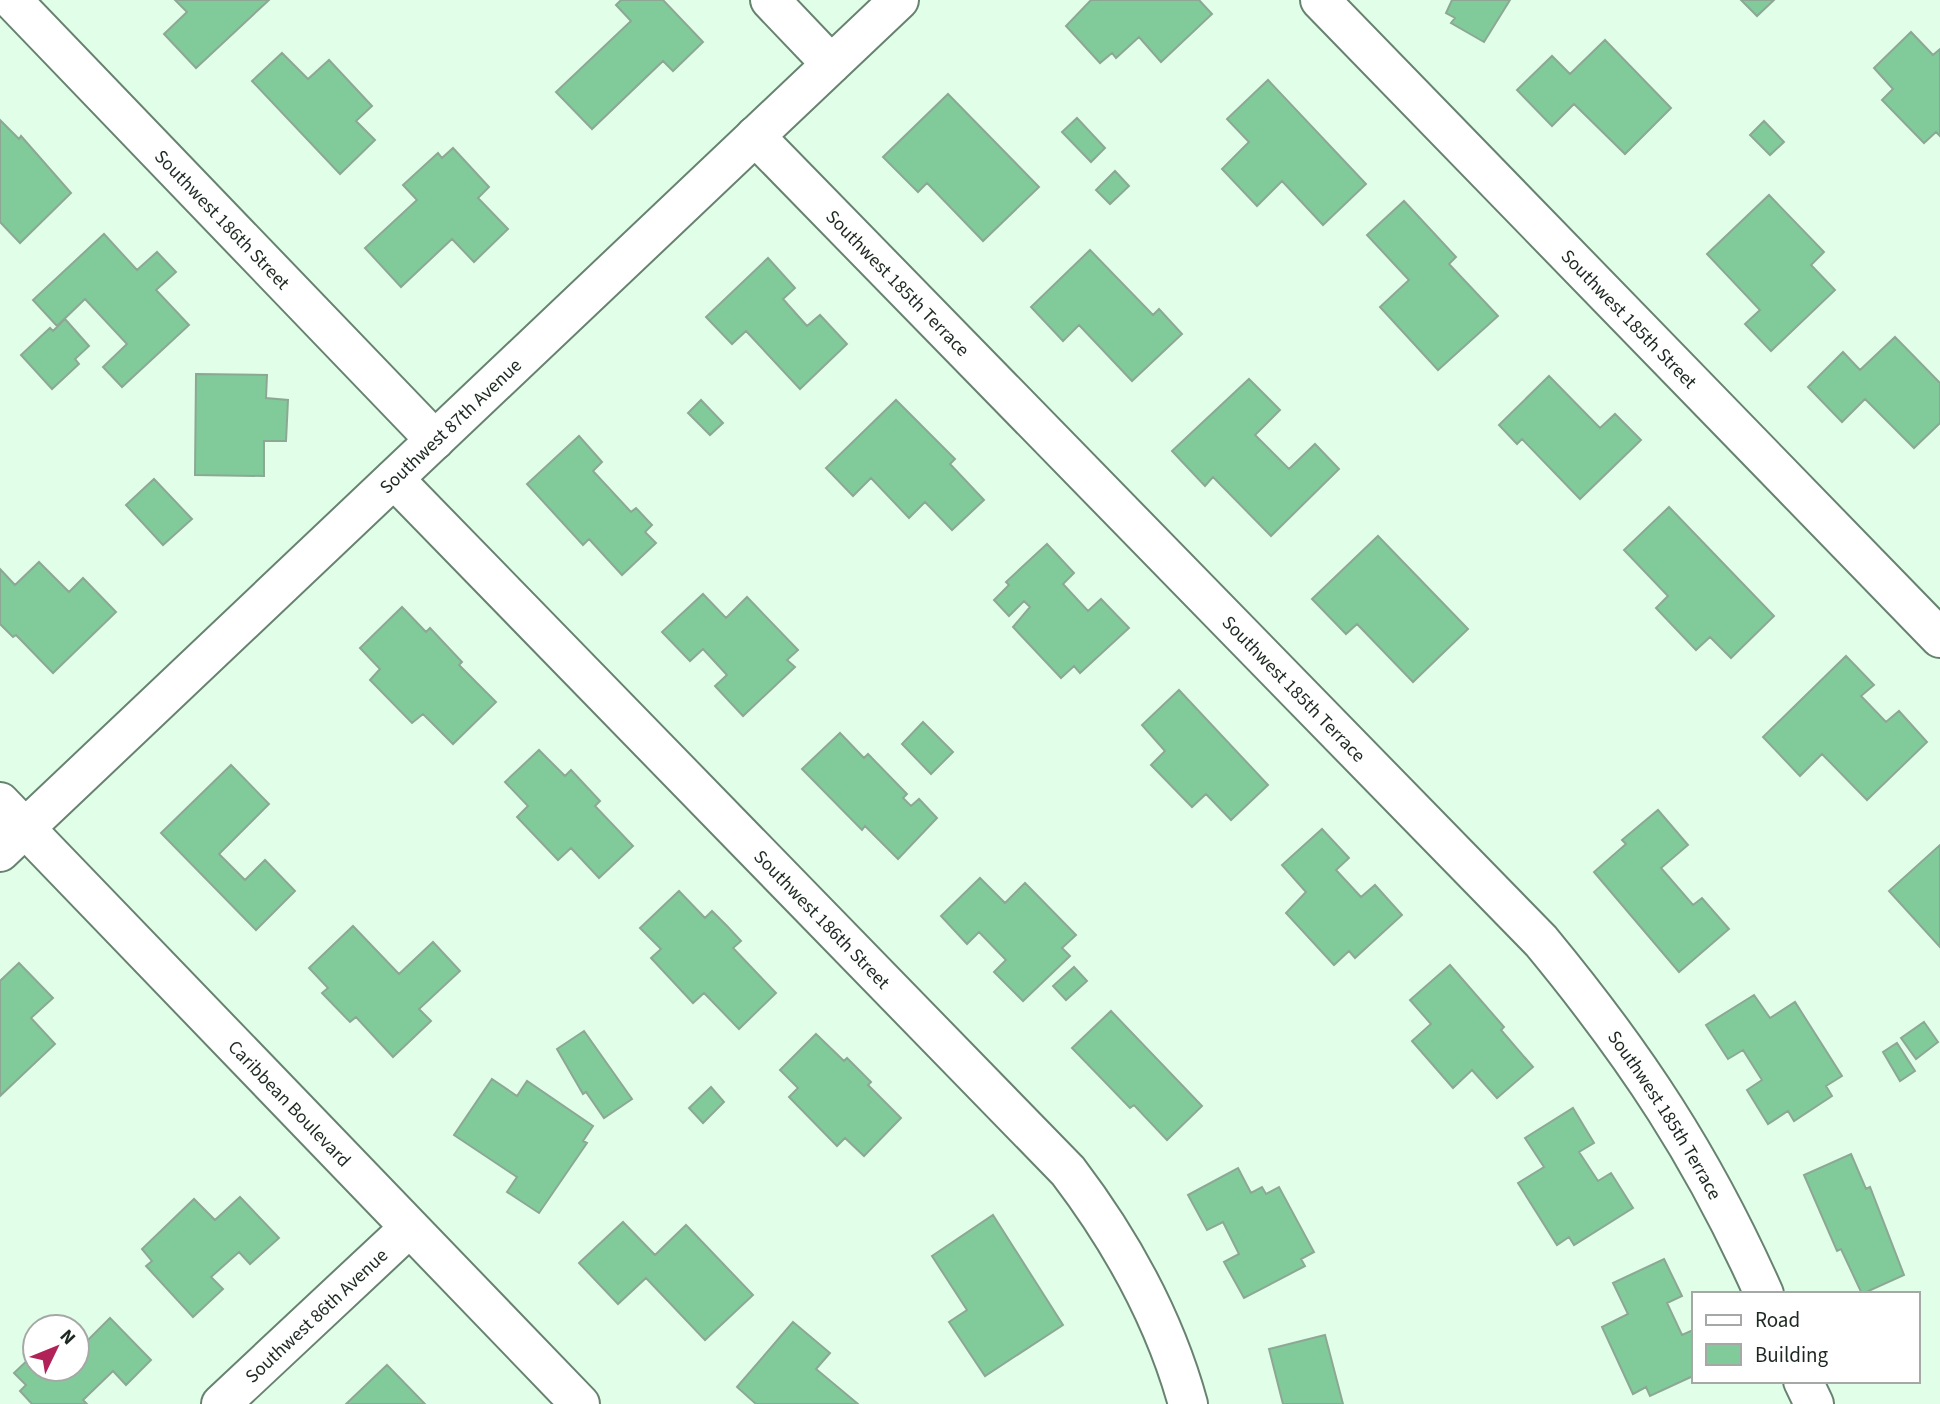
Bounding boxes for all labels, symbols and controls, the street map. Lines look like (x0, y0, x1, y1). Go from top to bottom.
street label: Southwest 186th Street (148, 144, 296, 297)
street label: Southwest 185th Terrace (819, 204, 975, 363)
street label: Southwest 185th Street (1554, 244, 1703, 396)
street label: Southwest 87th Avenue (374, 353, 528, 501)
street label: Southwest 185th Terrace (1215, 610, 1371, 769)
street label: Southwest 186th Street (747, 844, 896, 996)
street label: Southwest 185th Terrace (1600, 1025, 1728, 1205)
street label: Caribbean Boulevard (221, 1035, 357, 1174)
street label: Southwest 86th Avenue (240, 1243, 394, 1390)
legend (1692, 1292, 1919, 1383)
text: Road (1755, 1305, 1800, 1335)
north arrow (21, 1313, 91, 1383)
text: N (53, 1324, 82, 1351)
text: Building (1755, 1340, 1829, 1370)

